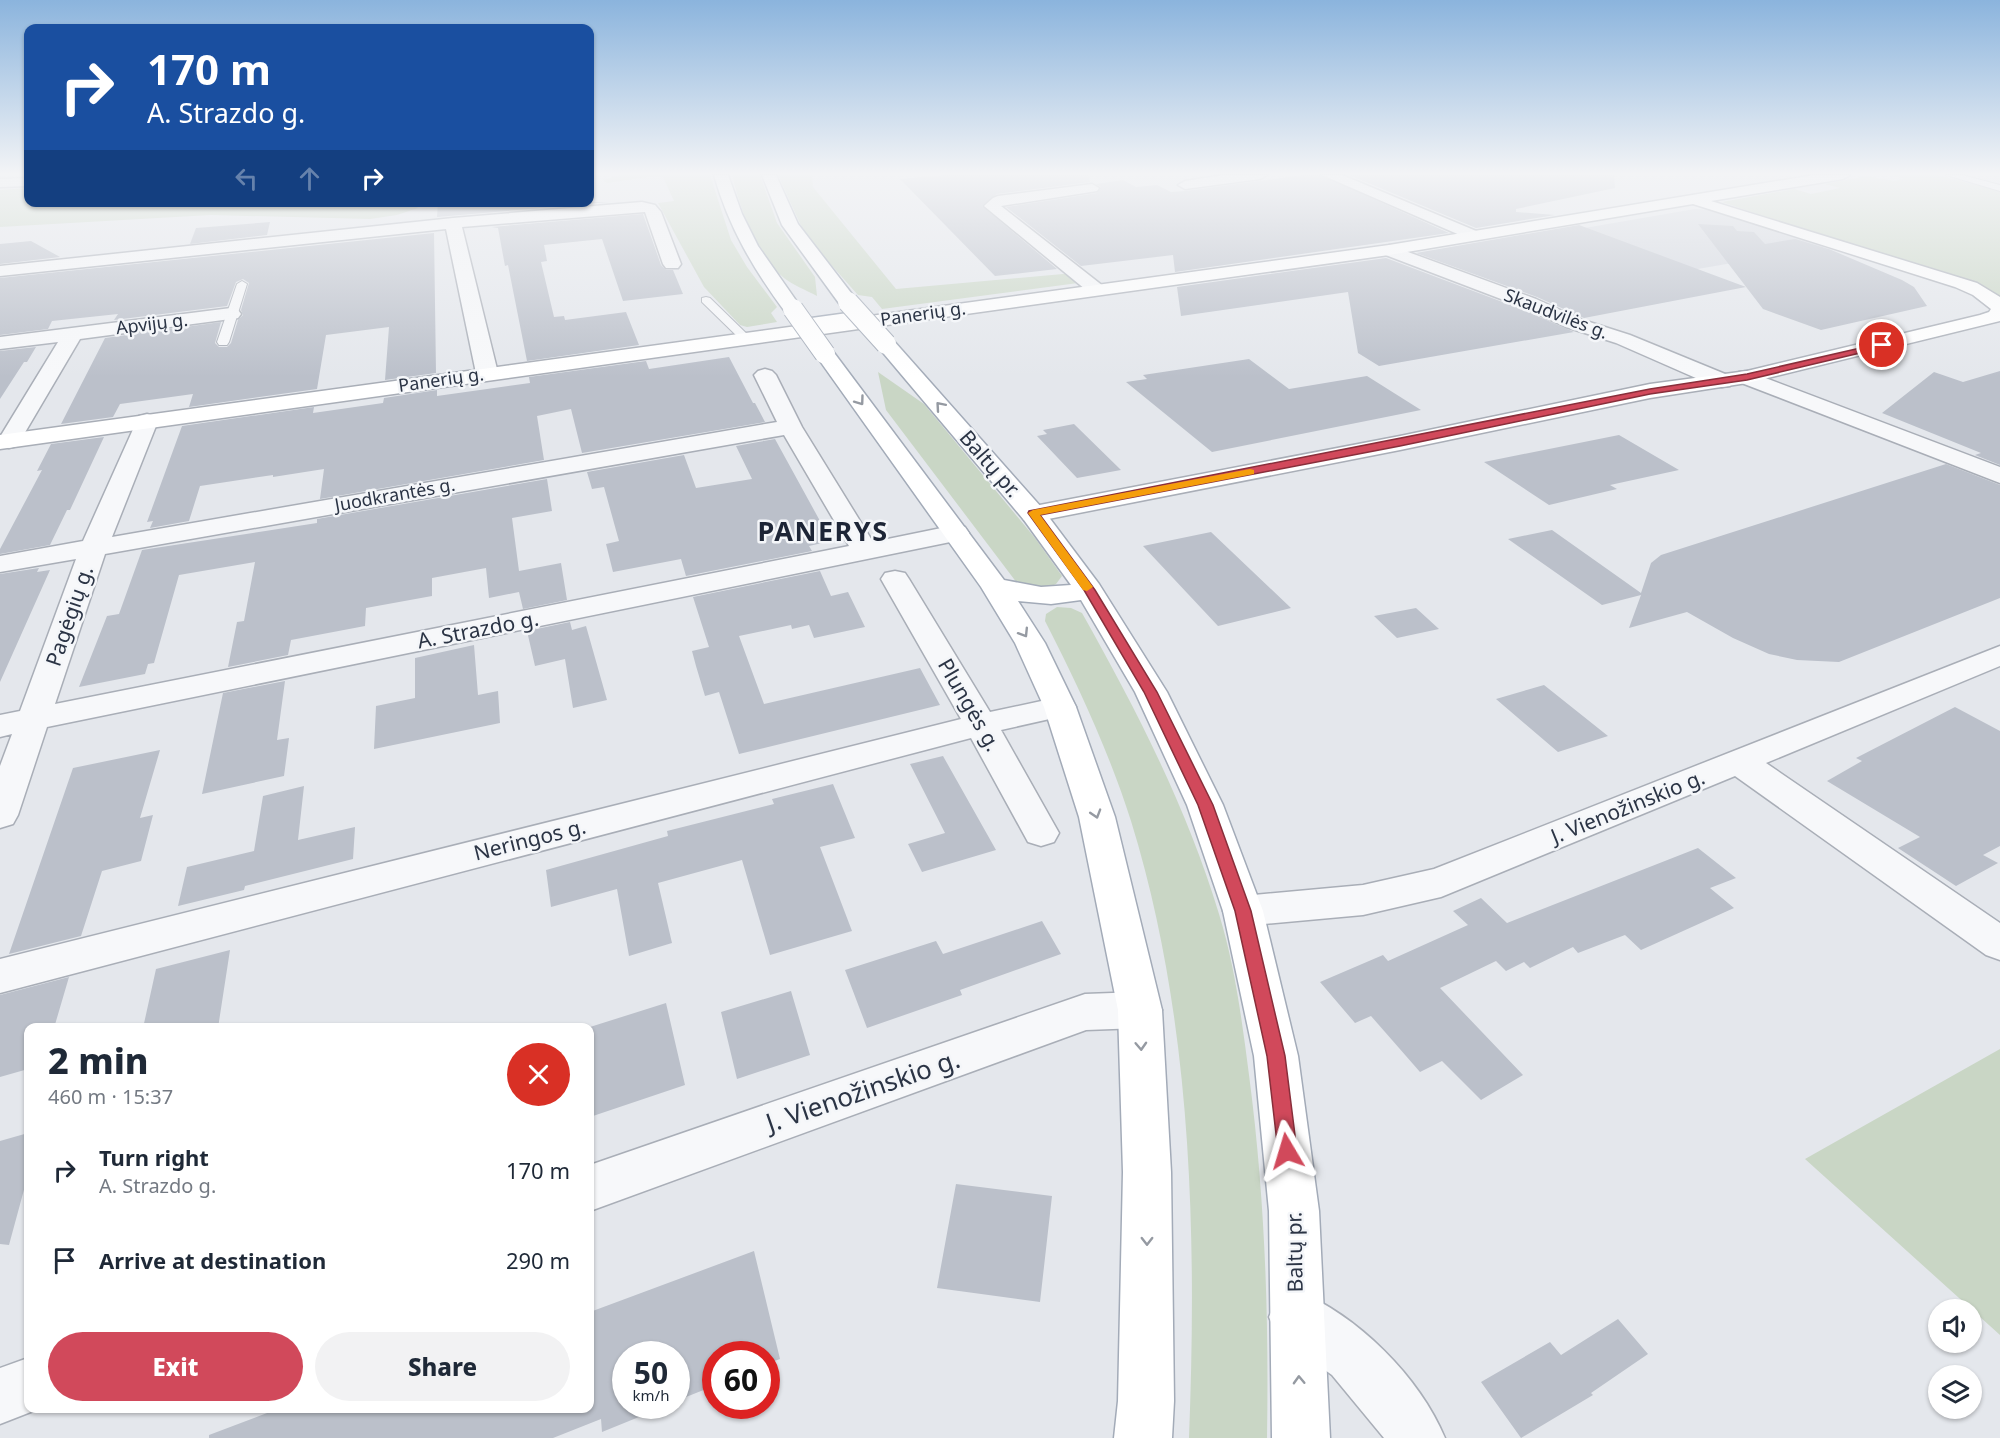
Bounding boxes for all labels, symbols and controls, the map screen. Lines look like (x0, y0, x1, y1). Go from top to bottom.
text: 170 m (147, 40, 271, 97)
icon: right (48, 48, 126, 126)
text: A. Strazdo g. (147, 94, 305, 131)
icon: left (230, 162, 263, 195)
icon: ahead (293, 162, 326, 195)
icon: right (356, 162, 389, 195)
street label: Skaudvilės g. (1501, 282, 1612, 344)
street label: Panerių g. (879, 295, 967, 331)
street label: Apvijų g. (115, 307, 189, 339)
pin (1856, 319, 1907, 370)
icon: arrive (1865, 328, 1898, 361)
street label: Panerių g. (397, 361, 485, 397)
one-way arrow (853, 394, 864, 405)
one-way arrow (936, 402, 947, 413)
street label: Baltų pr. (954, 424, 1028, 503)
street label: Juodkrantės g. (331, 472, 457, 517)
district label: PANERYS (757, 512, 889, 549)
street label: Pagėgių g. (39, 562, 99, 670)
street label: A. Strazdo g. (415, 604, 541, 655)
one-way arrow (1016, 627, 1028, 637)
street label: Plungės g. (932, 653, 1008, 756)
street label: J. Vienožinskio g. (1545, 762, 1709, 850)
one-way arrow (1089, 808, 1101, 819)
street label: Neringos g. (471, 812, 589, 866)
text: 2 min (48, 1036, 149, 1085)
street label: J. Vienožinskio g. (758, 1040, 964, 1141)
one-way arrow (1135, 1041, 1148, 1050)
button: close (507, 1043, 570, 1106)
text: 460 m · 15:37 (48, 1083, 173, 1110)
position arrow (1255, 1119, 1319, 1183)
text: Turn right (99, 1142, 209, 1172)
icon: right (48, 1154, 81, 1187)
text: 170 m (506, 1155, 570, 1185)
text: A. Strazdo g. (99, 1172, 216, 1199)
street label: Baltų pr. (1279, 1211, 1309, 1293)
one-way arrow (1141, 1236, 1153, 1245)
icon: arrive (48, 1244, 81, 1277)
text: Arrive at destination (99, 1245, 326, 1275)
text: 290 m (506, 1245, 570, 1275)
map controls (1928, 1299, 1982, 1419)
button: sound (1928, 1299, 1982, 1353)
button: Exit (48, 1332, 303, 1401)
button: Share (315, 1332, 570, 1401)
speed limit sign: 60 (702, 1341, 780, 1419)
text: 50 (634, 1352, 668, 1393)
button: layers (1928, 1365, 1982, 1419)
one-way arrow (1292, 1375, 1305, 1384)
text: km/h (633, 1385, 669, 1405)

